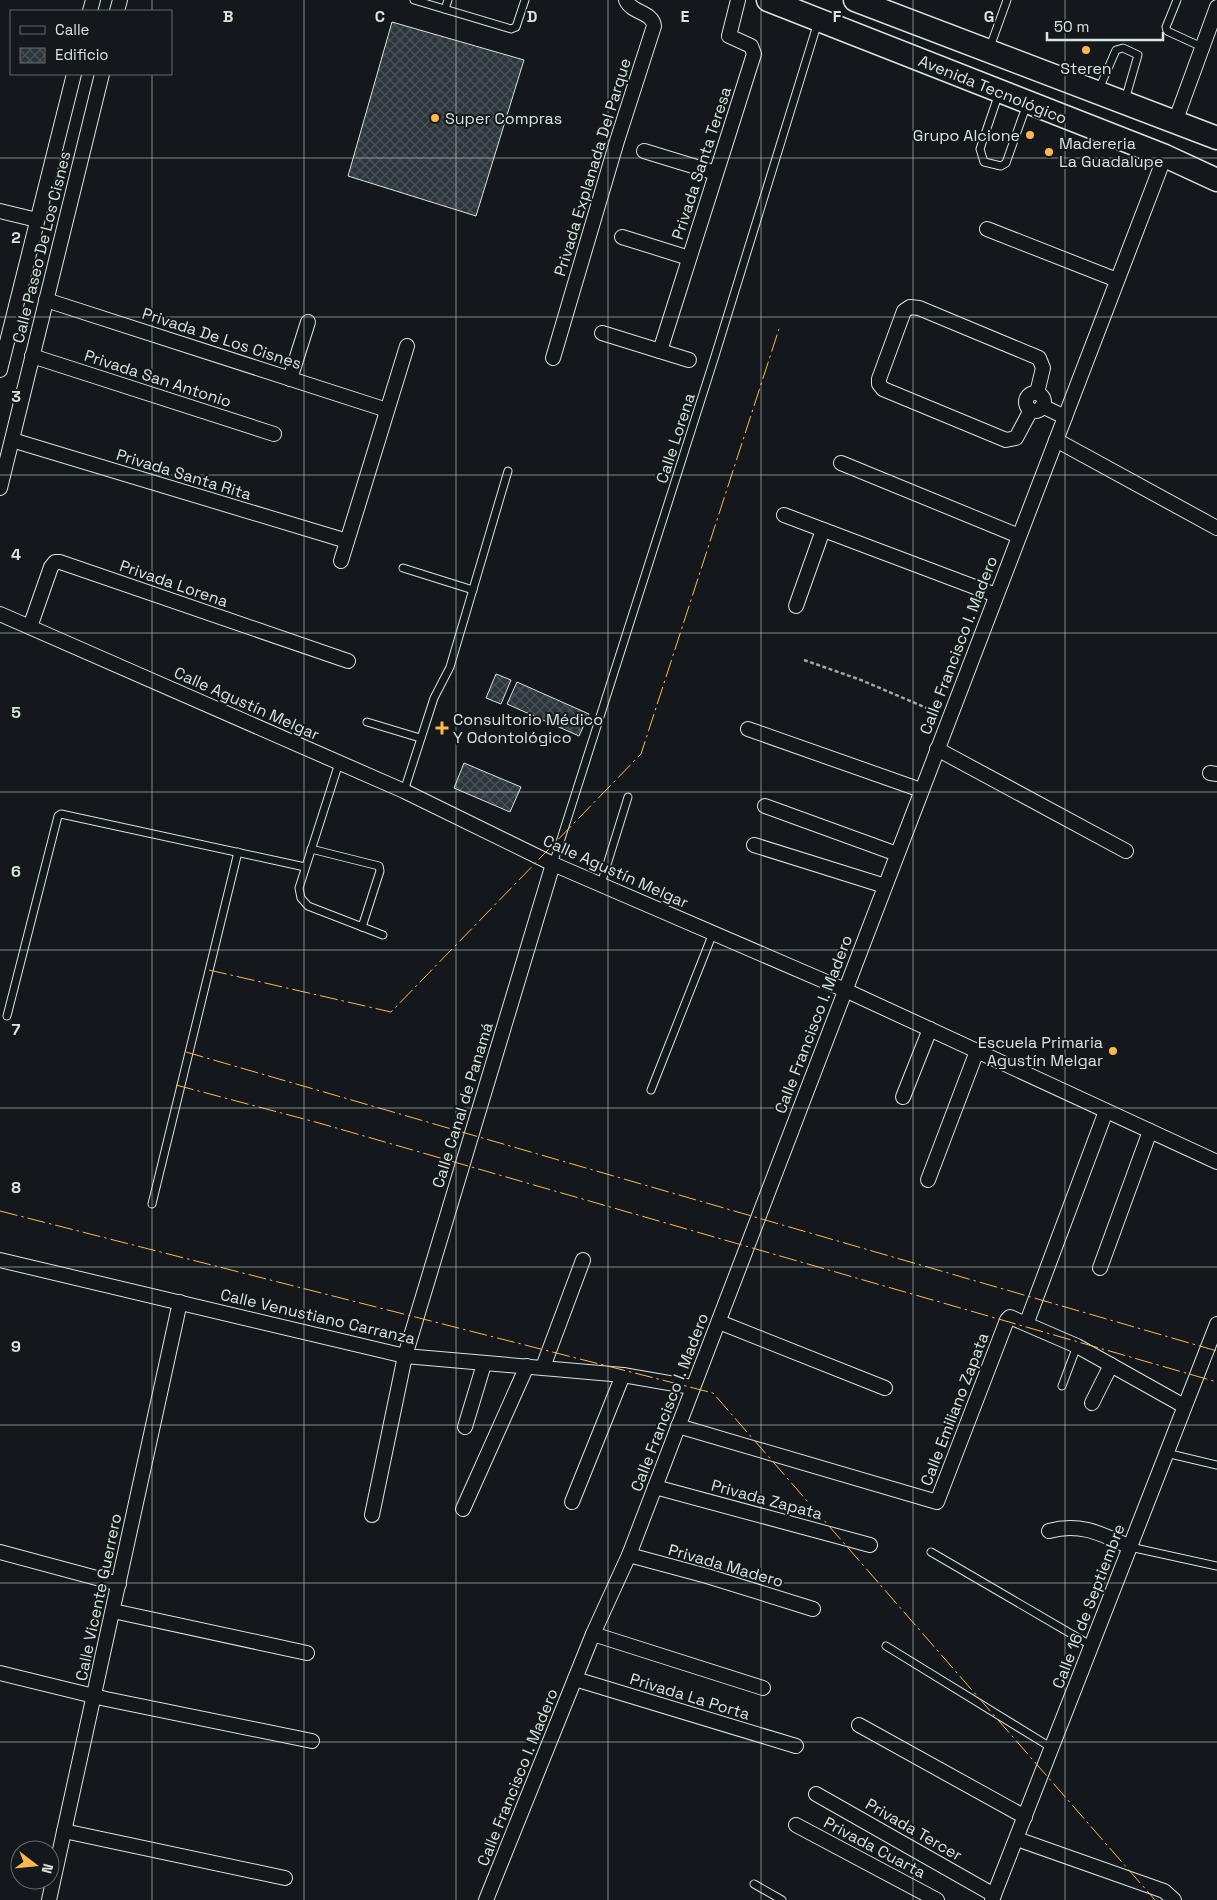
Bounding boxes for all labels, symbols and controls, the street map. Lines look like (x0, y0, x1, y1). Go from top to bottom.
text: B (223, 6, 233, 27)
text: C (375, 6, 385, 27)
text: D (527, 6, 537, 27)
text: E (681, 6, 690, 27)
text: F (833, 6, 842, 27)
text: G (984, 6, 994, 27)
legend (10, 10, 172, 75)
scale bar (1047, 10, 1163, 42)
text: 50 m (1054, 17, 1089, 36)
text: Calle (55, 20, 90, 39)
marker: Steren (1080, 44, 1092, 56)
text: Edificio (55, 45, 109, 64)
street label: Avenida Tecnológico (915, 50, 1070, 129)
street label: Privada Explanada Del Parque (549, 56, 636, 279)
place label: Steren (1060, 58, 1112, 79)
street label: Privada Santa Teresa (667, 84, 736, 242)
place label: Super Compras (445, 108, 562, 129)
marker: Super Compras (429, 112, 441, 124)
place label: Grupo Alcione (913, 125, 1020, 146)
marker: Grupo Alcione (1024, 129, 1036, 141)
place label: Madereria La Guadalupe (1059, 133, 1163, 172)
marker: Madereria La Guadalupe (1043, 146, 1055, 158)
street label: Calle Paseo De Los Cisnes (7, 149, 76, 345)
text: 2 (11, 227, 21, 248)
street label: Privada De Los Cisnes (140, 303, 304, 374)
street label: Privada San Antonio (82, 345, 234, 412)
text: 3 (11, 386, 21, 407)
street label: Calle Lorena (651, 390, 700, 486)
street label: Privada Santa Rita (114, 444, 254, 505)
text: 4 (11, 544, 21, 565)
street label: Calle Francisco I. Madero (915, 553, 1002, 737)
street label: Privada Lorena (117, 555, 231, 612)
street label: Calle Agustín Melgar (171, 662, 323, 745)
text: 5 (11, 702, 21, 723)
place label: Consultorio Médico Y Odontológico (453, 709, 603, 748)
marker: Consultorio Médico Y Odontológico (435, 721, 449, 735)
street label: Calle Agustín Melgar (540, 830, 692, 913)
text: 6 (11, 861, 21, 882)
street label: Calle Francisco I. Madero (770, 932, 857, 1116)
text: 7 (12, 1019, 21, 1040)
street label: Calle Canal de Panamá (427, 1020, 498, 1190)
place label: Escuela Primaria Agustín Melgar (978, 1032, 1103, 1071)
marker: Escuela Primaria Agustín Melgar (1107, 1045, 1119, 1057)
text: 8 (11, 1177, 21, 1198)
street label: Calle Venustiano Carranza (218, 1284, 417, 1349)
street label: Calle Francisco I. Madero (626, 1310, 713, 1494)
street label: Calle Emiliano Zapata (916, 1330, 993, 1489)
text: 9 (11, 1336, 21, 1357)
street label: Privada Zapata (709, 1475, 825, 1524)
street label: Calle Vicente Guerrero (70, 1512, 126, 1683)
street label: Calle 16 de Septiembre (1047, 1521, 1130, 1691)
street label: Privada Madero (666, 1539, 786, 1592)
street label: Privada La Porta (627, 1668, 752, 1725)
street label: Calle Francisco I. Madero (472, 1685, 563, 1869)
street label: Privada Tercer (862, 1793, 966, 1866)
street label: Privada Cuarta (820, 1812, 929, 1883)
north arrow (10, 1840, 60, 1890)
text: N (38, 1862, 57, 1876)

